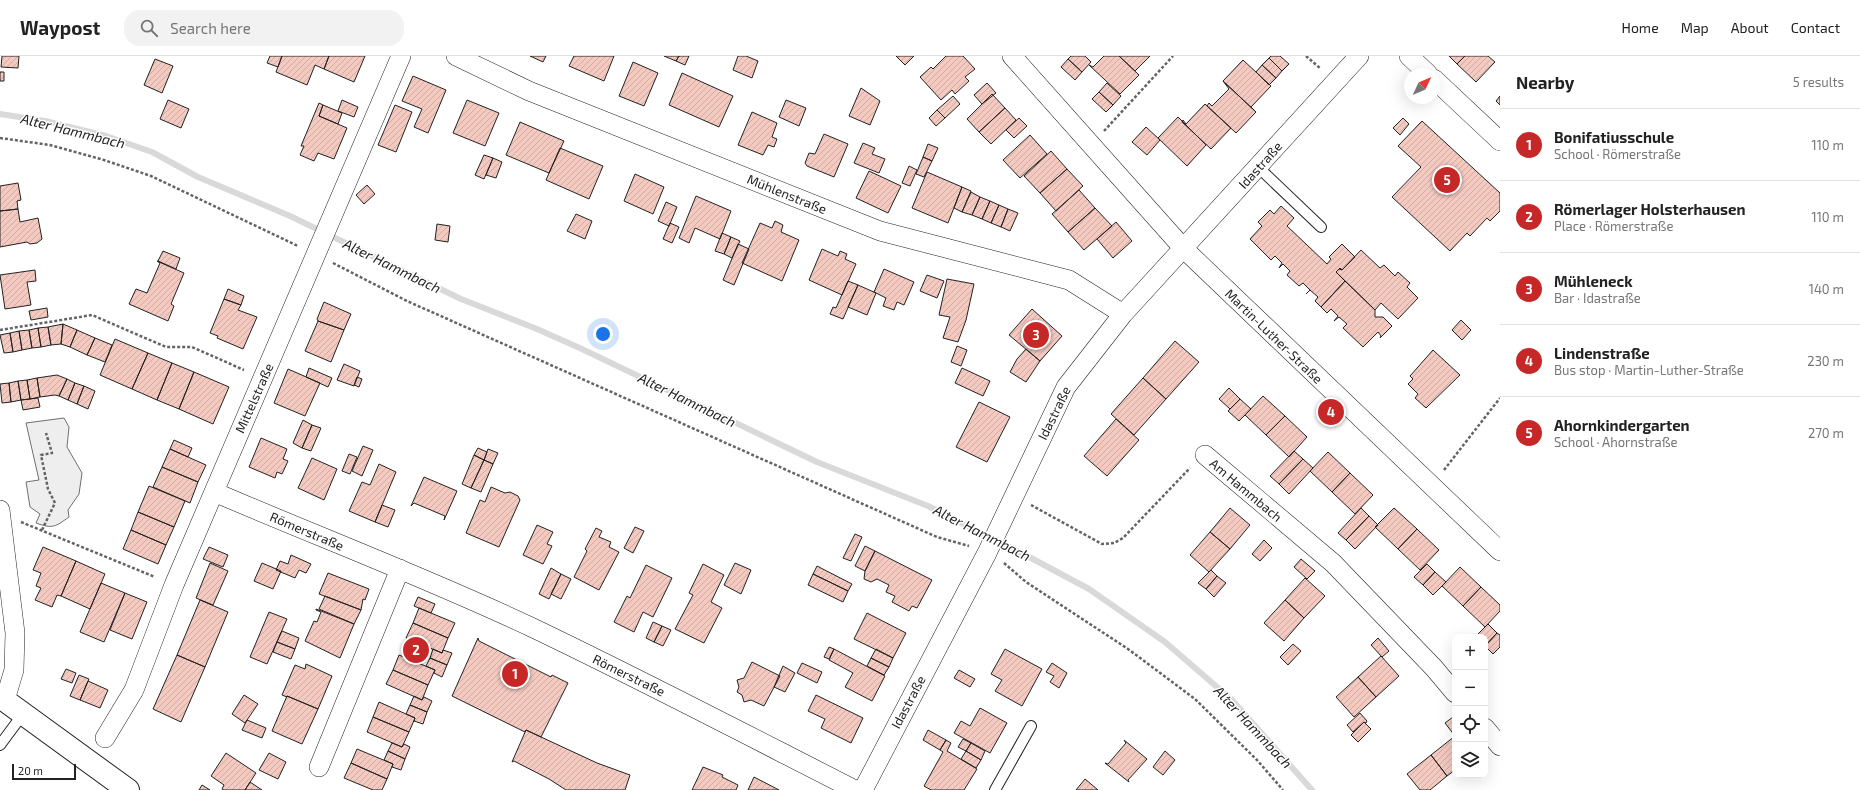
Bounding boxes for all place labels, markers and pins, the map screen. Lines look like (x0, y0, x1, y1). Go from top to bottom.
pin: 5 (1434, 165, 1460, 195)
pin: 3 (1023, 320, 1049, 350)
pin: 4 (1318, 397, 1344, 427)
pin: 2 (403, 635, 429, 665)
pin: 1 (502, 659, 528, 689)

